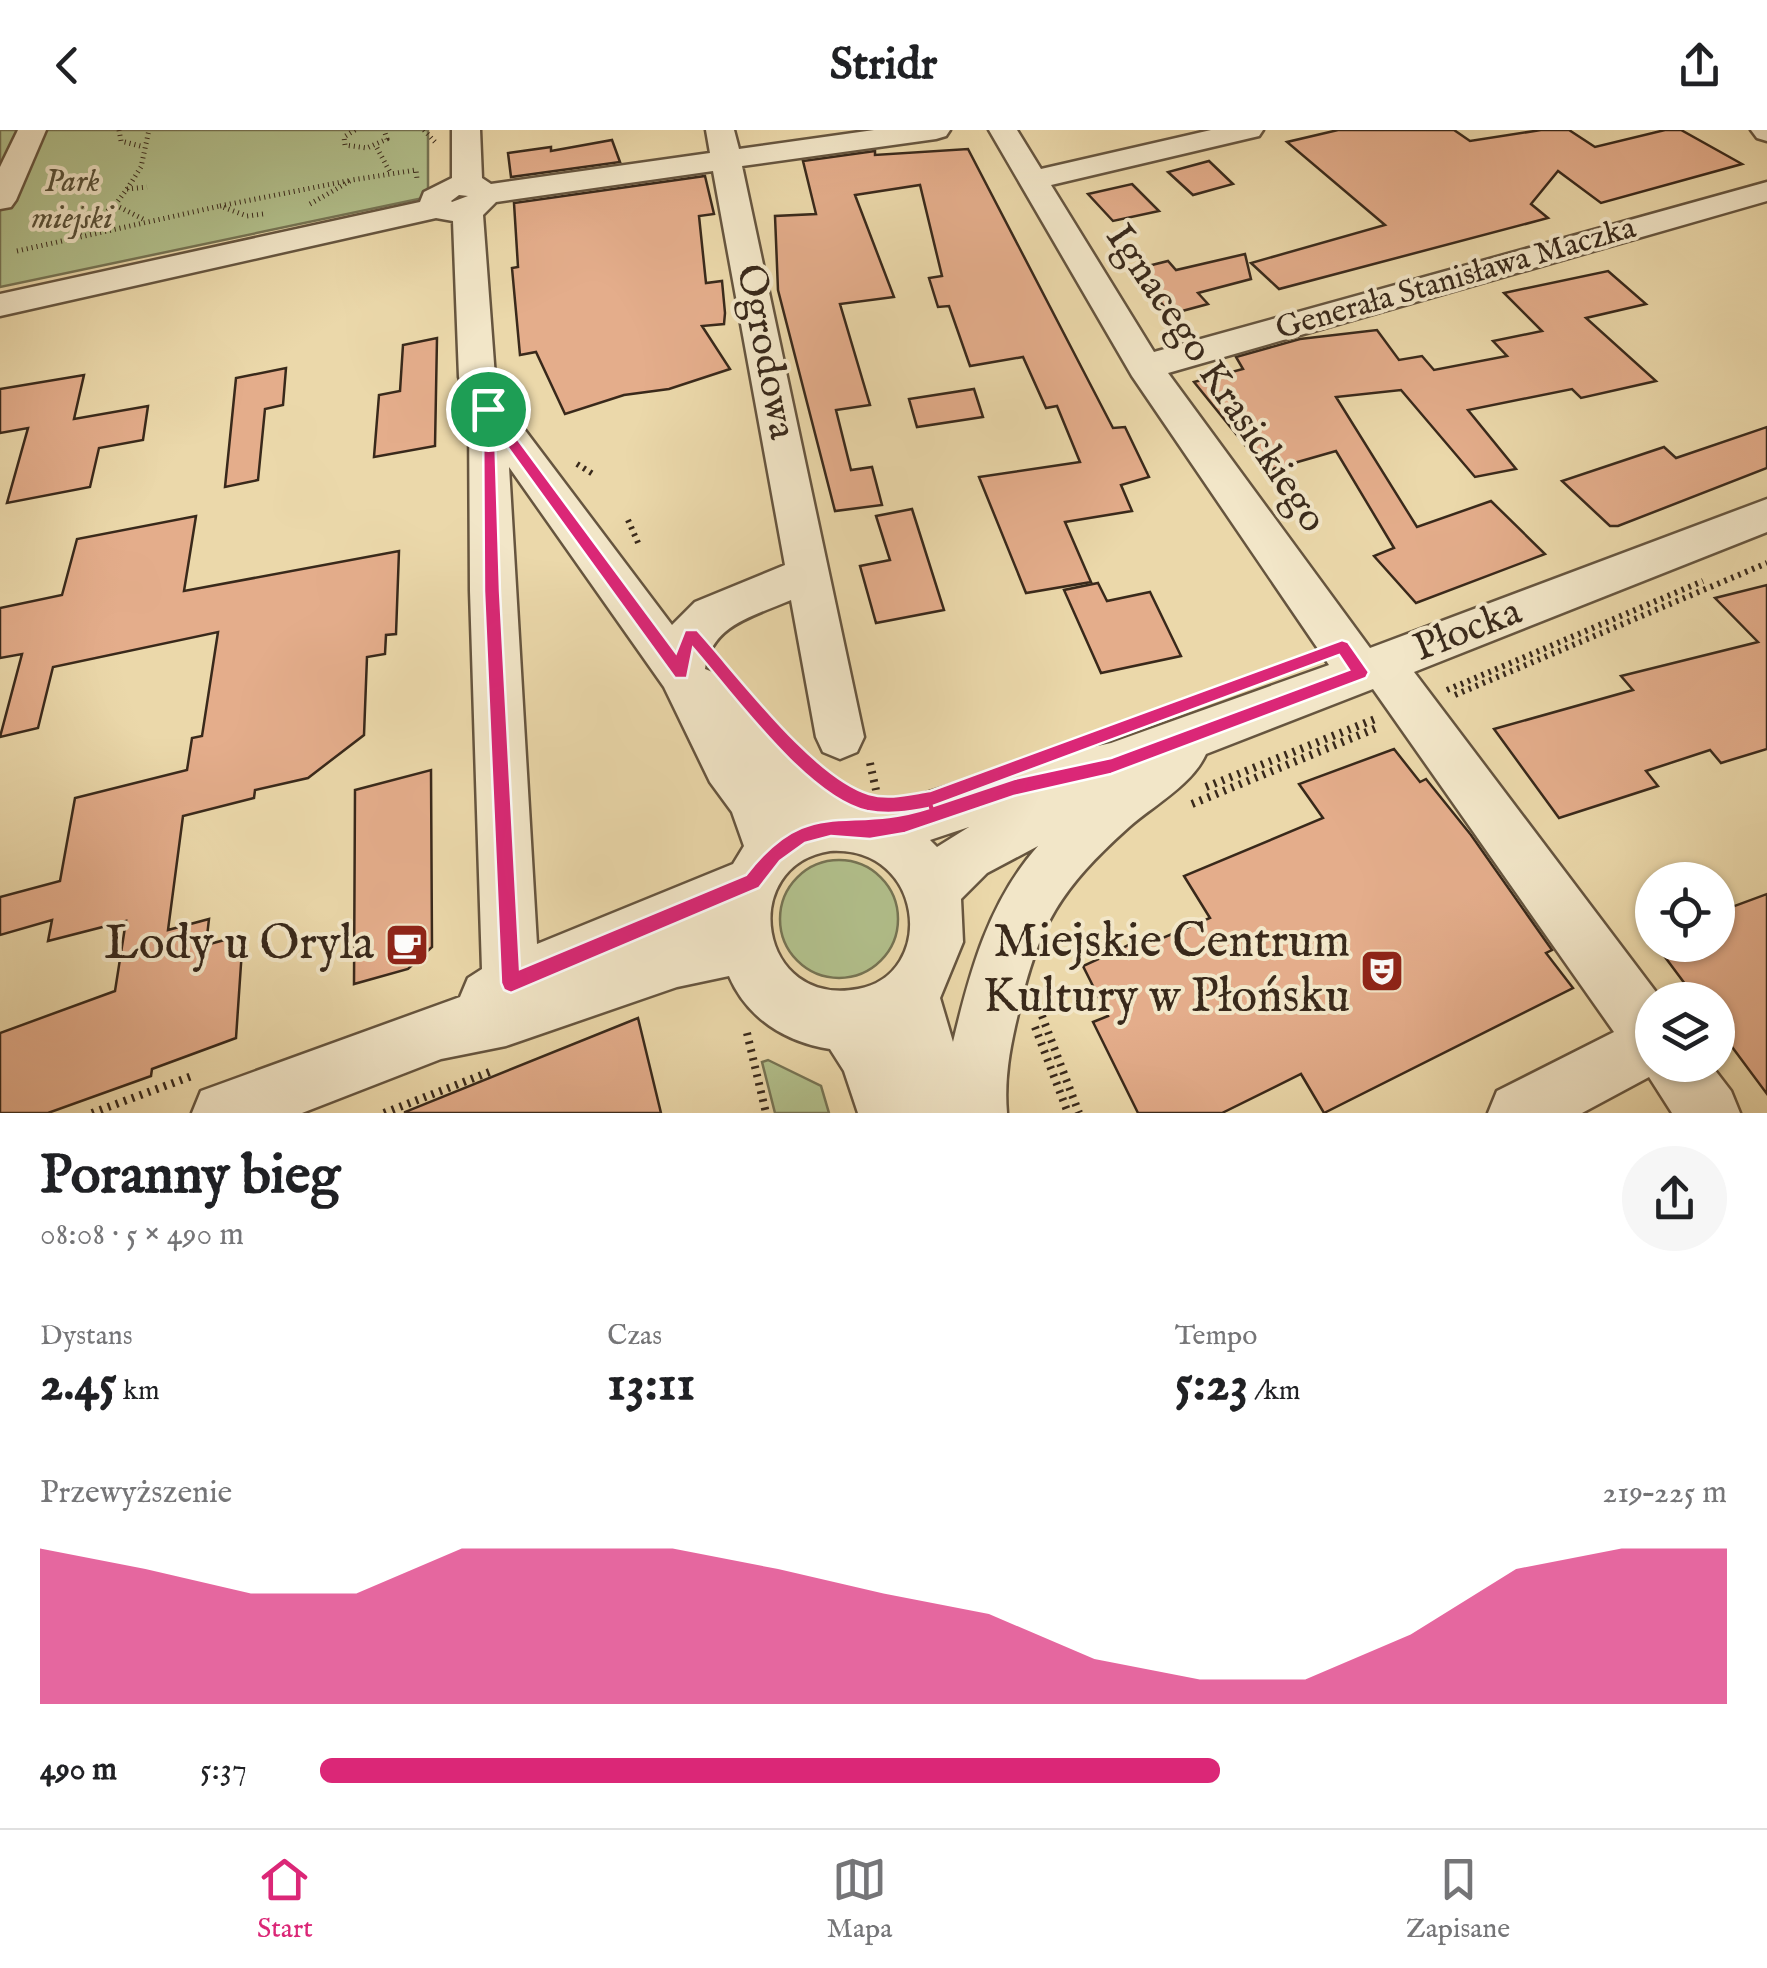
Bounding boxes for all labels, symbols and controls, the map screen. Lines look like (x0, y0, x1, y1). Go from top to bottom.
text: Stridr (830, 37, 937, 94)
icon: back (40, 38, 95, 93)
icon: share (1672, 38, 1727, 93)
park label: Park miejski (31, 162, 114, 240)
street label: Generała Stanisława Maczka (1271, 208, 1641, 350)
street label: Ignacego Krasickiego (1093, 215, 1337, 543)
street label: Ogrodowa (723, 260, 807, 444)
pin (446, 367, 531, 452)
icon: arrive (461, 382, 516, 437)
street label: Płocka (1407, 587, 1530, 675)
map controls (1635, 862, 1735, 1082)
button: locate (1635, 862, 1735, 962)
place label: Miejskie Centrum Kultury w Płońsku (983, 913, 1350, 1028)
place label: Lody u Oryla (104, 915, 374, 975)
cafe icon: Lody u Oryla (384, 922, 430, 968)
theatre icon: Miejskie Centrum Kultury w Płońsku (1359, 948, 1405, 994)
button: layers (1635, 982, 1735, 1082)
text: Poranny bieg (40, 1142, 340, 1212)
button: share (1622, 1146, 1727, 1251)
text: 08:08 · 5 × 490 m (40, 1215, 244, 1256)
text: Dystans (40, 1319, 133, 1354)
text: Czas (607, 1319, 662, 1354)
text: Tempo (1175, 1319, 1257, 1354)
text: 2.45 (40, 1354, 117, 1417)
text: 13:11 (607, 1354, 695, 1417)
text: 5:23 (1175, 1354, 1248, 1417)
text: km (117, 1374, 160, 1409)
text: /km (1248, 1374, 1300, 1409)
text: Przewyższenie (40, 1473, 232, 1514)
text: 219–225 m (1602, 1473, 1727, 1514)
text: 490 m (40, 1750, 117, 1791)
text: 5:37 (200, 1750, 247, 1791)
tab: Start (257, 1852, 313, 1947)
tab: Mapa (827, 1852, 892, 1947)
tab: Zapisane (1406, 1852, 1510, 1947)

